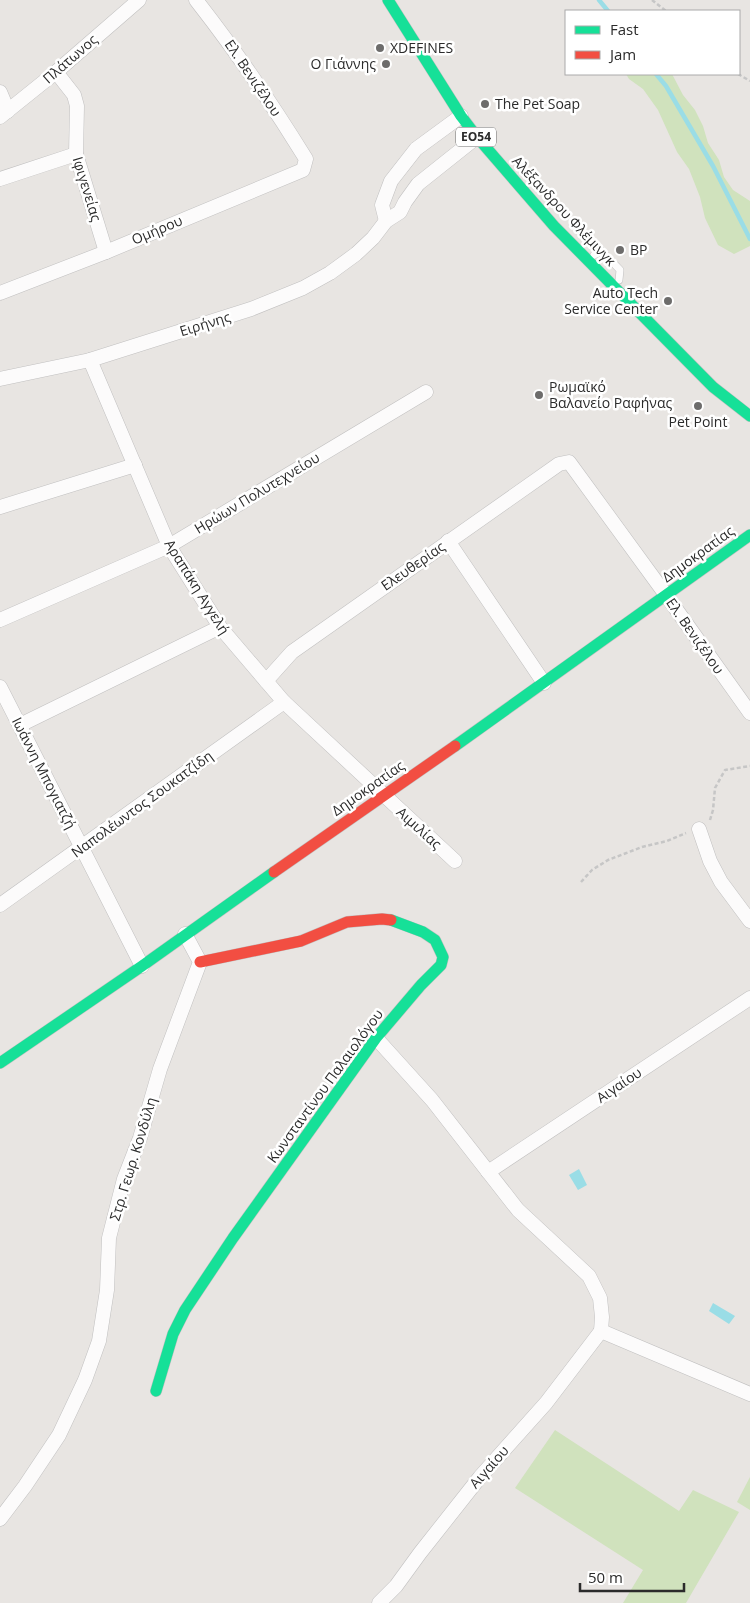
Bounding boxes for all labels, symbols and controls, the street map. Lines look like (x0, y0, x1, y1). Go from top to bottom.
legend (565, 10, 740, 75)
text: Fast (610, 19, 639, 39)
street label: Πλάτωνος (38, 29, 101, 88)
street label: Ελ. Βενιζέλου (221, 36, 286, 120)
place label: XDEFINES (390, 38, 453, 57)
marker: XDEFINES (374, 42, 386, 54)
text: Jam (608, 44, 636, 64)
place label: Ο Γιάννης (310, 54, 376, 73)
marker: Ο Γιάννης (380, 58, 392, 70)
place label: The Pet Soap (495, 94, 580, 113)
marker: The Pet Soap (479, 98, 491, 110)
road number: ΕΟ54 (456, 128, 496, 146)
street label: Αλέξανδρου Φλέμινγκ (508, 152, 621, 270)
street label: Ιφιγενείας (69, 154, 106, 224)
street label: Ομήρου (128, 210, 185, 249)
place label: BP (630, 240, 647, 259)
marker: BP (614, 244, 626, 256)
place label: Auto Tech Service Center (564, 283, 658, 318)
marker: Auto Tech Service Center (662, 295, 674, 307)
street label: Ειρήνης (177, 307, 233, 340)
place label: Ρωμαϊκό Βαλανείο Ραφήνας (549, 377, 672, 412)
marker: Ρωμαϊκό Βαλανείο Ραφήνας (533, 389, 545, 401)
marker: Pet Point (692, 400, 704, 412)
place label: Pet Point (669, 412, 727, 431)
street label: Ηρώων Πολυτεχνείου (190, 448, 323, 538)
street label: Δημοκρατίας (658, 521, 738, 586)
street label: Αραπάκη Αγγελή (160, 535, 234, 638)
street label: Ελευθερίας (377, 536, 449, 595)
street label: Ελ. Βενιζέλου (662, 594, 729, 677)
street label: Ιωάννη Μπογιατζή (8, 714, 81, 832)
street label: Ναπολέωντος Σουκατζίδη (67, 746, 216, 861)
street label: Δημοκρατίας (328, 755, 408, 820)
street label: Αιμιλίας (393, 802, 446, 853)
street label: Κωνσταντίνου Παλαιολόγου (262, 1005, 387, 1166)
street label: Αιγαίου (592, 1062, 645, 1107)
street label: Στρ. Γεωρ. Κονδύλη (105, 1095, 160, 1223)
street label: Αιγαίου (465, 1441, 513, 1492)
scale bar (580, 1560, 684, 1592)
text: 50 m (588, 1567, 623, 1587)

